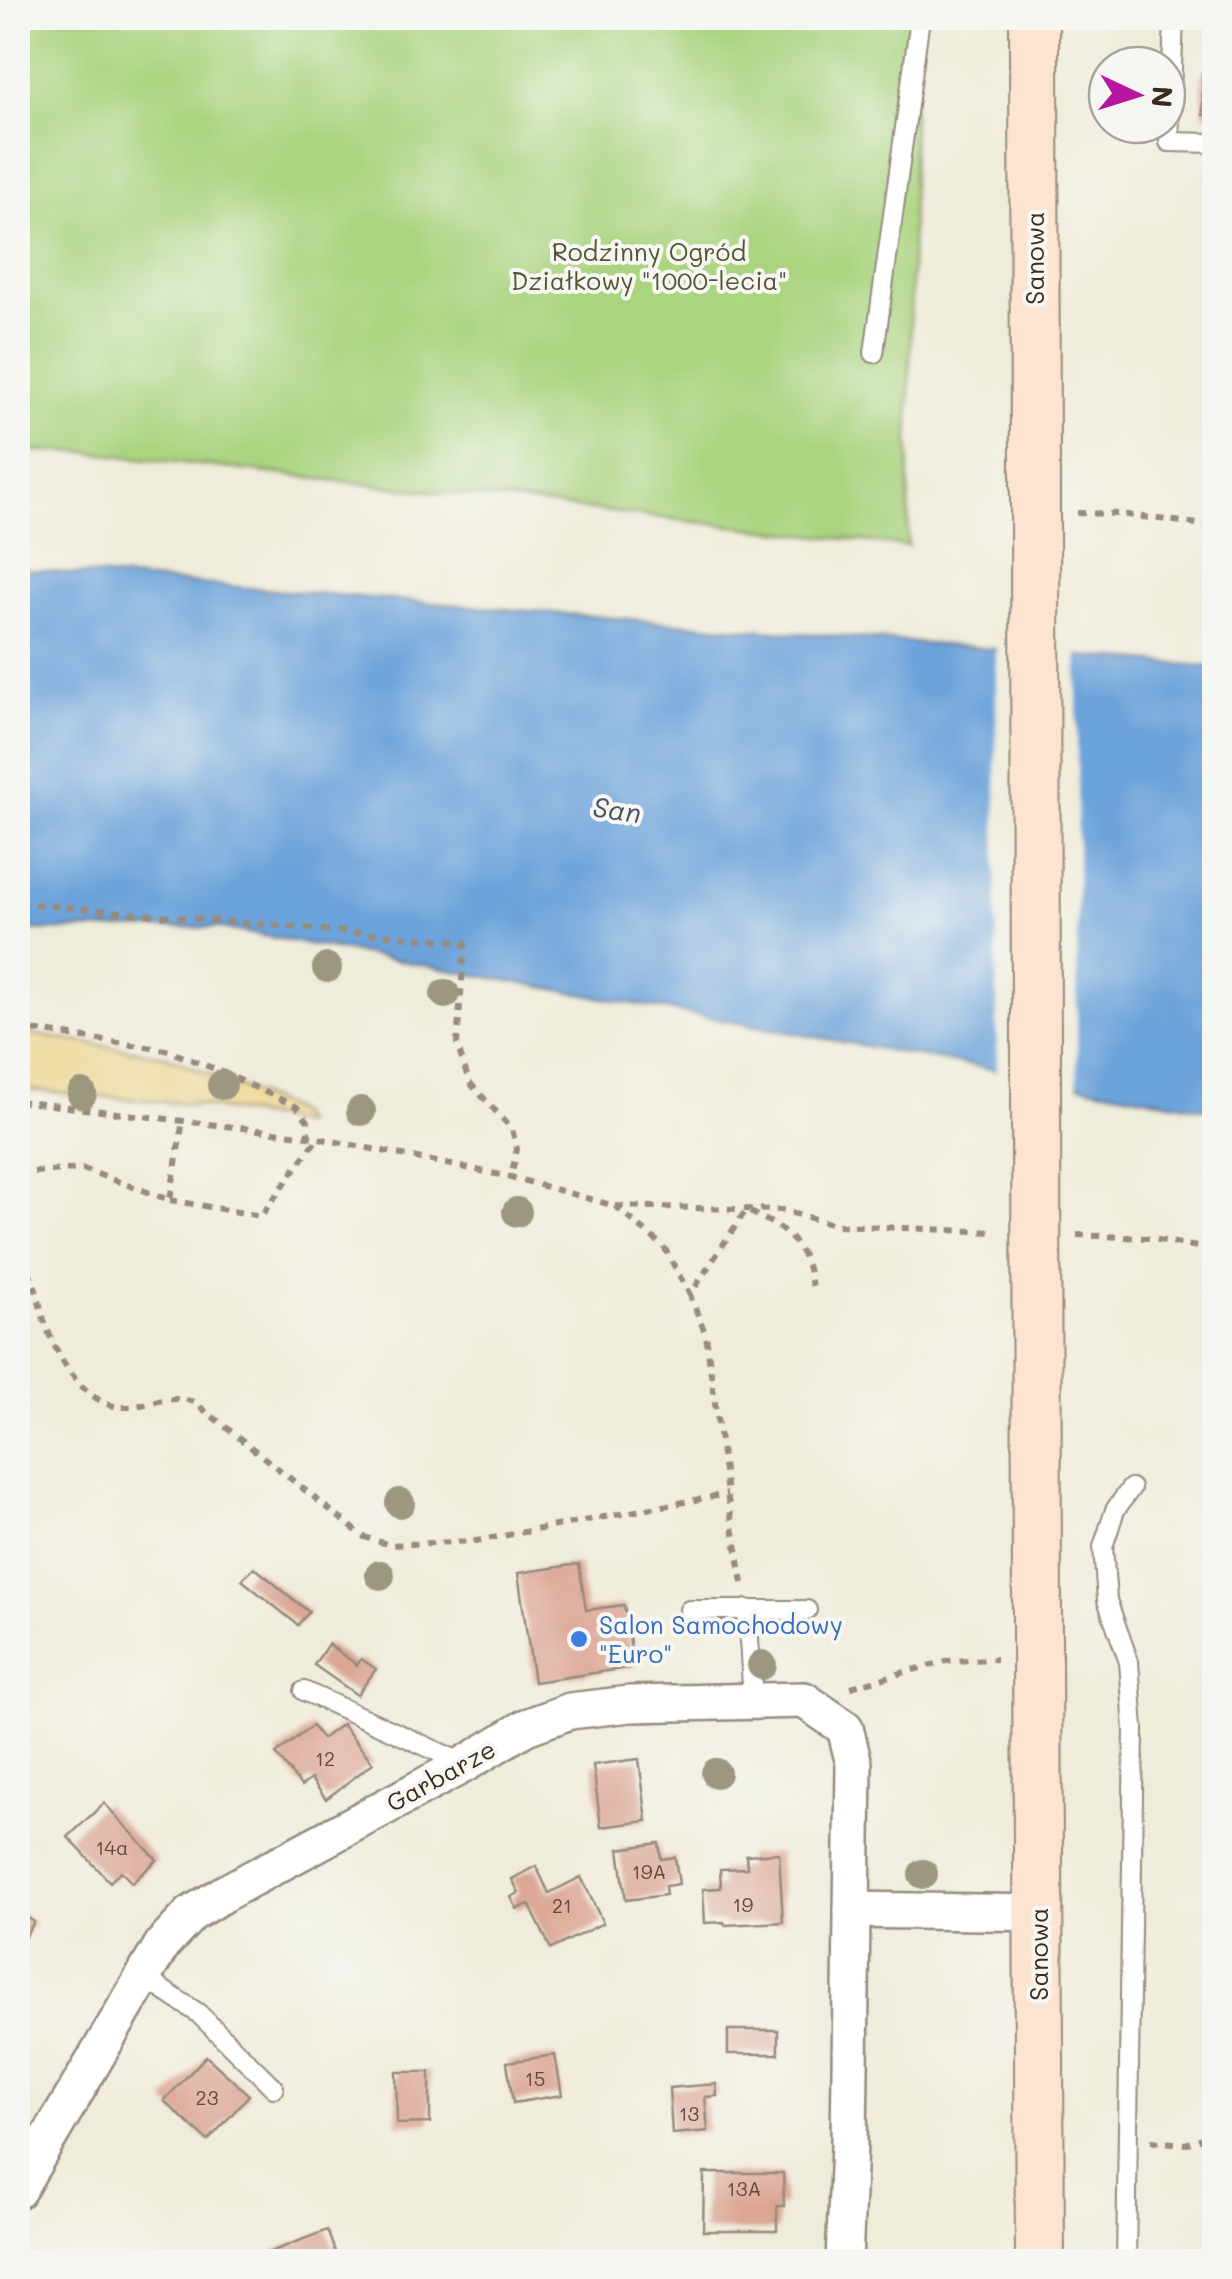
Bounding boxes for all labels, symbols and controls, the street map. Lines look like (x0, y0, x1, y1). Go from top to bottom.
north arrow (1087, 45, 1187, 145)
text: N (1144, 85, 1182, 109)
street label: Sanowa (1018, 211, 1050, 305)
park label: Rodzinny Ogród Działkowy "1000-lecia" (511, 235, 787, 297)
water label: San (591, 788, 644, 830)
place label: Salon Samochodowy "Euro" (599, 1608, 843, 1669)
marker: Salon Samochodowy "Euro" (568, 1628, 590, 1650)
street label: Garbarze (380, 1732, 501, 1818)
house number: 12 (315, 1745, 335, 1771)
house number: 14a (95, 1834, 129, 1860)
house number: 19A (632, 1858, 666, 1884)
house number: 19 (733, 1891, 754, 1917)
house number: 21 (552, 1892, 572, 1918)
street label: Sanowa (1022, 1907, 1054, 2001)
house number: 15 (525, 2065, 545, 2091)
house number: 23 (196, 2084, 218, 2110)
house number: 13 (679, 2100, 699, 2126)
house number: 13A (727, 2175, 761, 2201)

